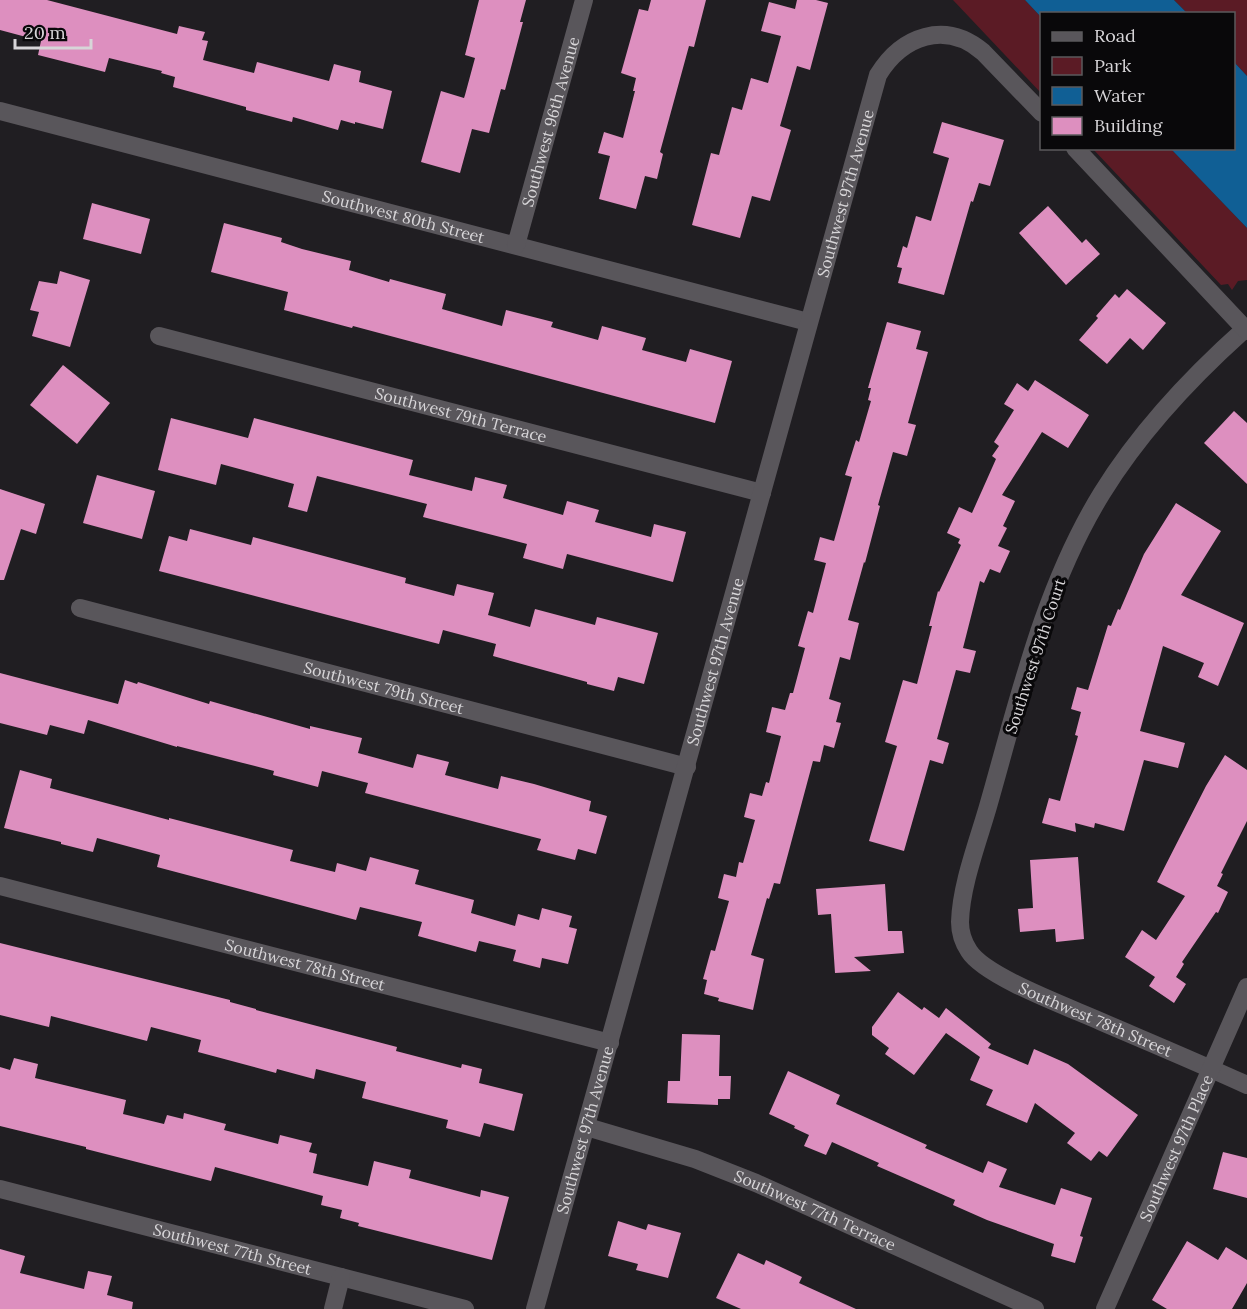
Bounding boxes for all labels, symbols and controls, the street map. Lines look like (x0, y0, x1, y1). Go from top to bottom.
scale bar (15, 12, 92, 50)
legend (1040, 12, 1235, 150)
text: 20 m (24, 21, 66, 44)
text: Road (1094, 24, 1136, 47)
street label: Southwest 96th Avenue (517, 34, 583, 209)
text: Park (1094, 54, 1132, 77)
text: Water (1094, 84, 1145, 107)
street label: Southwest 97th Avenue (812, 107, 878, 280)
text: Building (1094, 114, 1164, 137)
street label: Southwest 80th Street (320, 186, 488, 247)
street label: Southwest 79th Terrace (373, 383, 549, 447)
street label: Southwest 97th Avenue (682, 575, 748, 748)
street label: Southwest 97th Court (1000, 575, 1070, 736)
street label: Southwest 79th Street (301, 657, 467, 718)
street label: Southwest 78th Street (223, 934, 388, 995)
street label: Southwest 78th Street (1016, 977, 1176, 1061)
street label: Southwest 97th Avenue (552, 1043, 618, 1216)
street label: Southwest 97th Place (1135, 1071, 1217, 1225)
street label: Southwest 77th Terrace (731, 1165, 899, 1255)
street label: Southwest 77th Street (151, 1219, 315, 1279)

